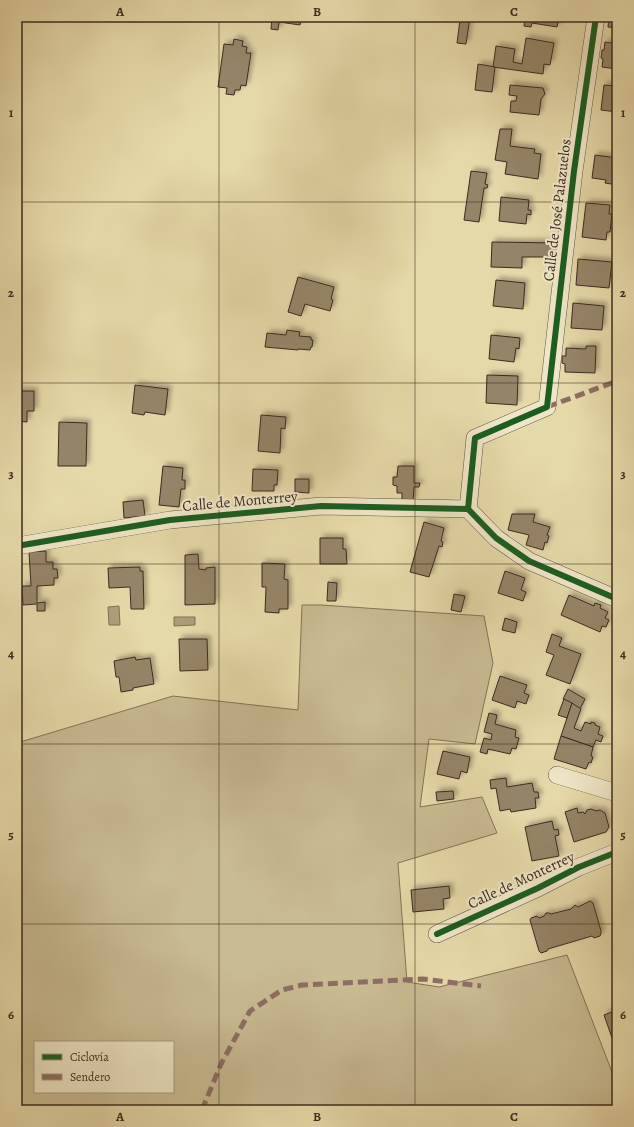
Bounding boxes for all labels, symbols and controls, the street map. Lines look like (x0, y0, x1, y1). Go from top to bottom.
text: A (115, 3, 125, 20)
text: B (313, 3, 321, 20)
text: C (510, 3, 518, 20)
text: 1 (9, 104, 14, 121)
text: 1 (621, 104, 626, 121)
street label: Calle de José Palazuelos (538, 138, 576, 282)
text: 2 (8, 284, 15, 301)
text: 2 (620, 284, 627, 301)
text: 3 (8, 465, 14, 482)
text: 3 (620, 465, 626, 482)
street label: Calle de Monterrey (182, 486, 299, 516)
text: 4 (8, 645, 14, 662)
text: 4 (620, 645, 626, 662)
text: 5 (8, 826, 14, 843)
text: 5 (620, 826, 626, 843)
street label: Calle de Monterrey (464, 846, 578, 914)
text: 6 (8, 1006, 14, 1023)
text: 6 (620, 1006, 626, 1023)
legend (34, 1041, 174, 1093)
text: Ciclovía (70, 1049, 109, 1065)
text: Sendero (70, 1069, 110, 1085)
text: A (115, 1108, 125, 1125)
text: B (313, 1108, 321, 1125)
text: C (510, 1108, 518, 1125)

